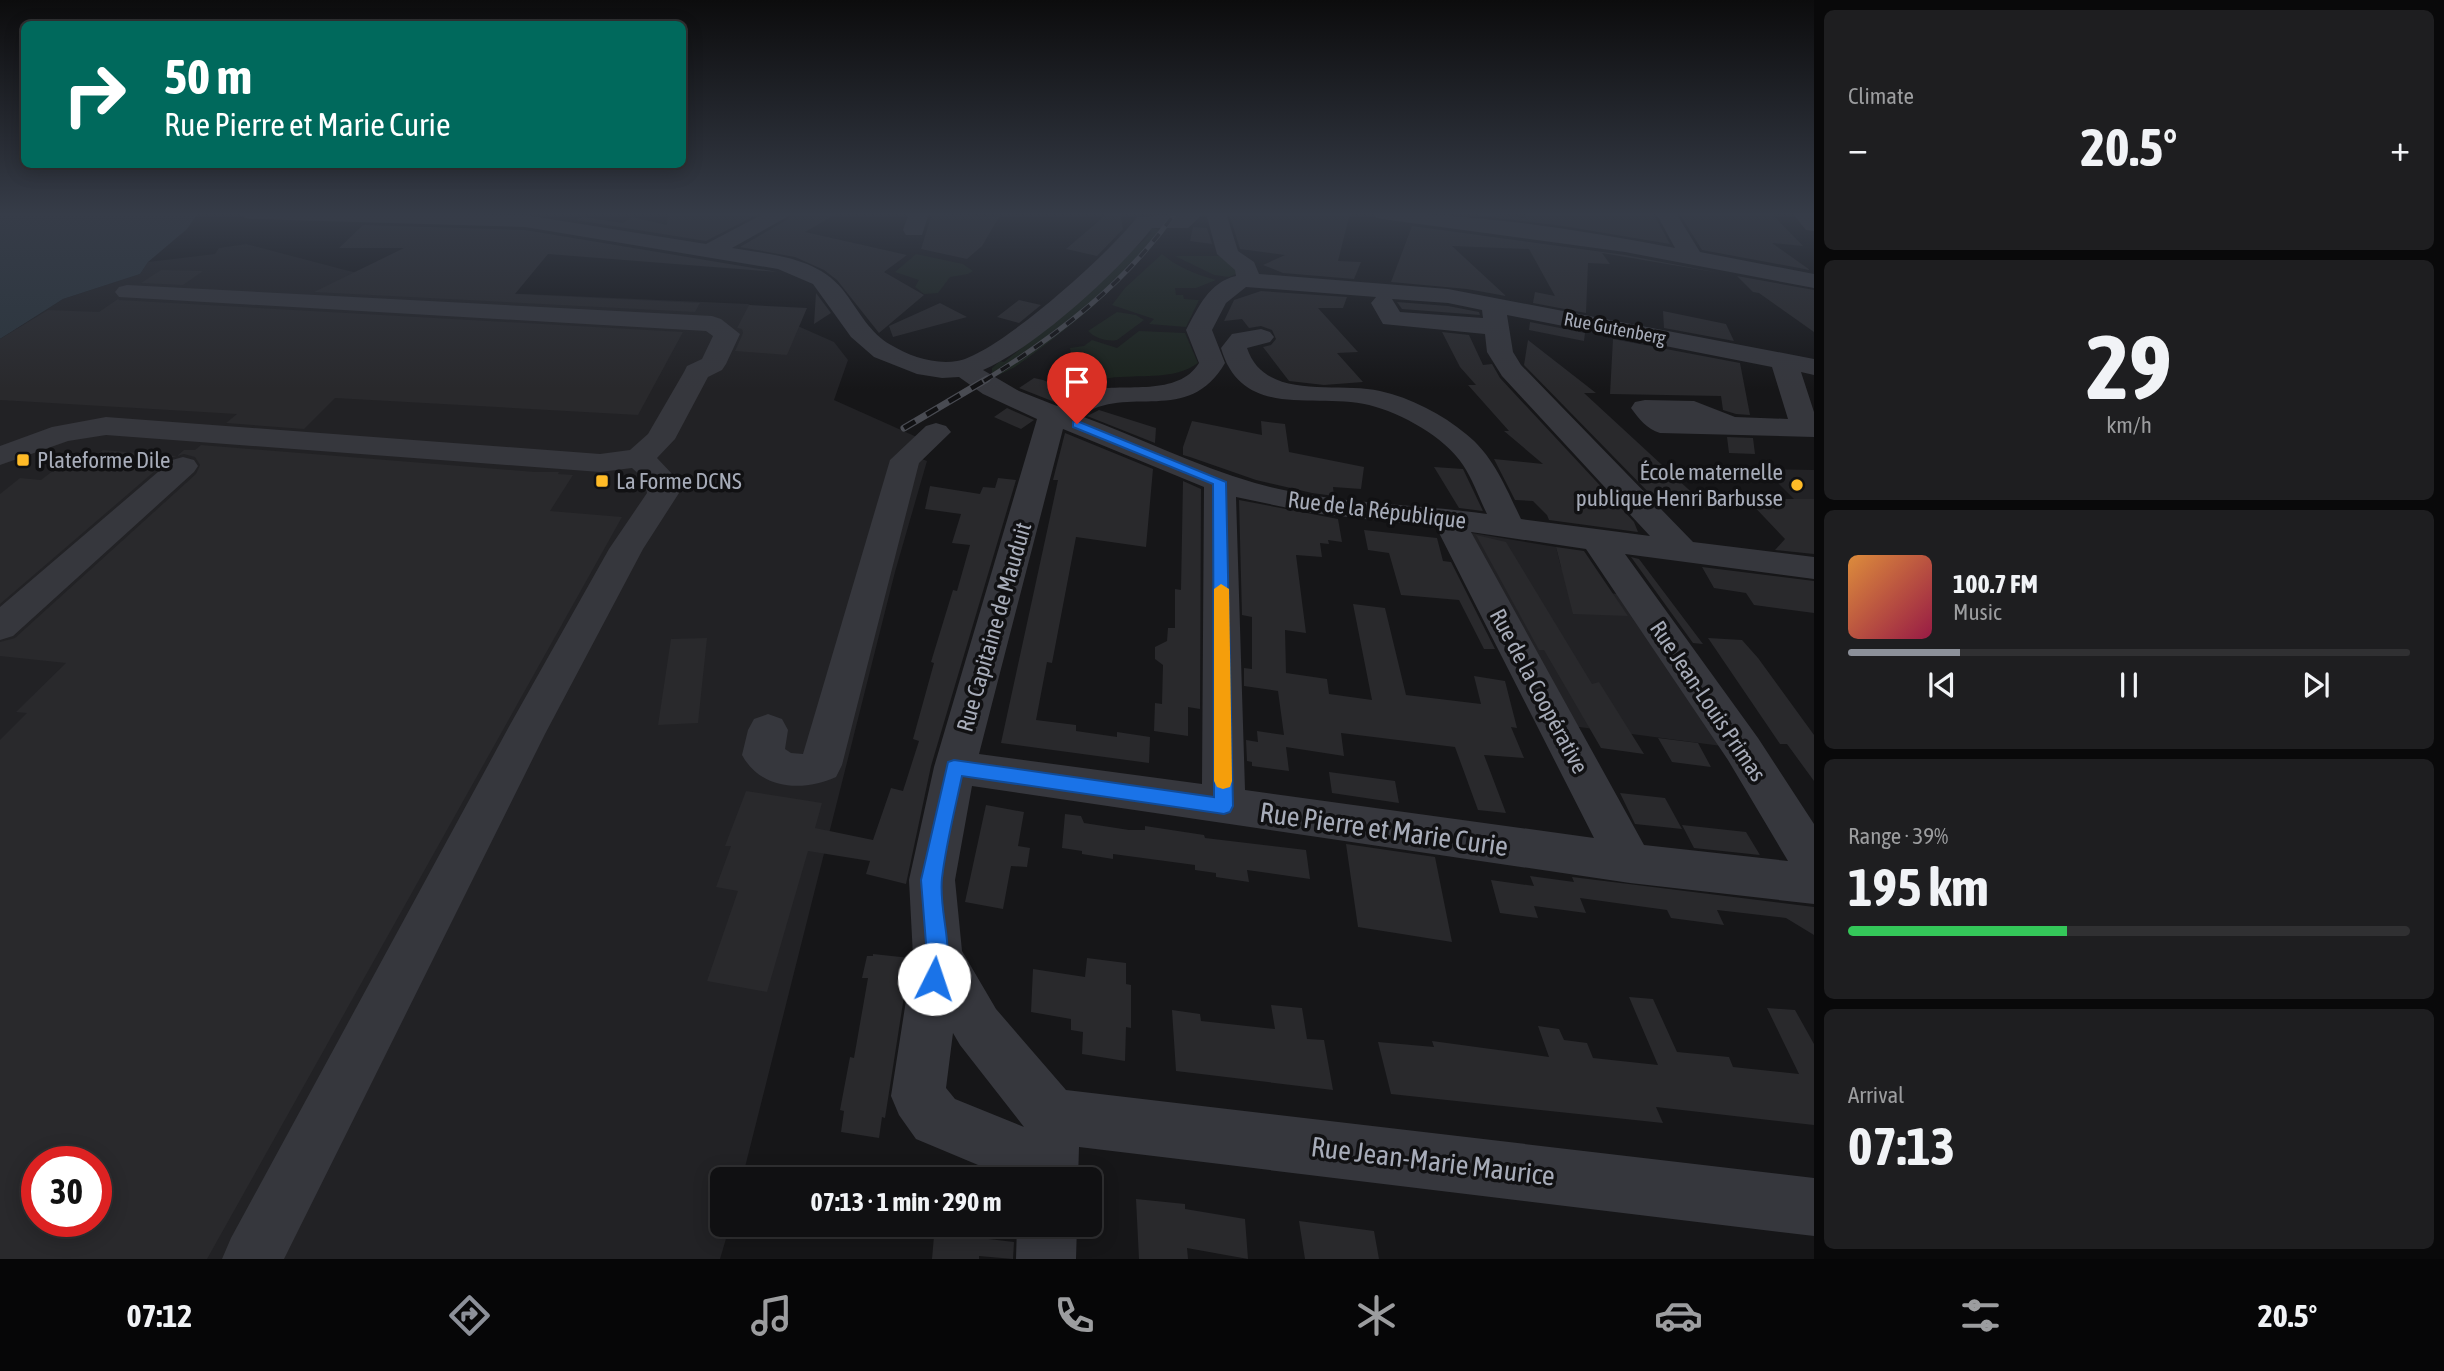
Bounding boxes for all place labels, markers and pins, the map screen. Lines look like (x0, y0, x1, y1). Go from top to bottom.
pin (1047, 352, 1107, 424)
place label: Plateforme Dile (37, 447, 170, 473)
marker: Plateforme Dile (15, 452, 31, 468)
place label: École maternelle publique Henri Barbusse (1576, 459, 1783, 511)
place label: La Forme DCNS (616, 468, 742, 494)
marker: La Forme DCNS (594, 473, 610, 489)
marker: École maternelle publique Henri Barbusse (1789, 477, 1805, 493)

